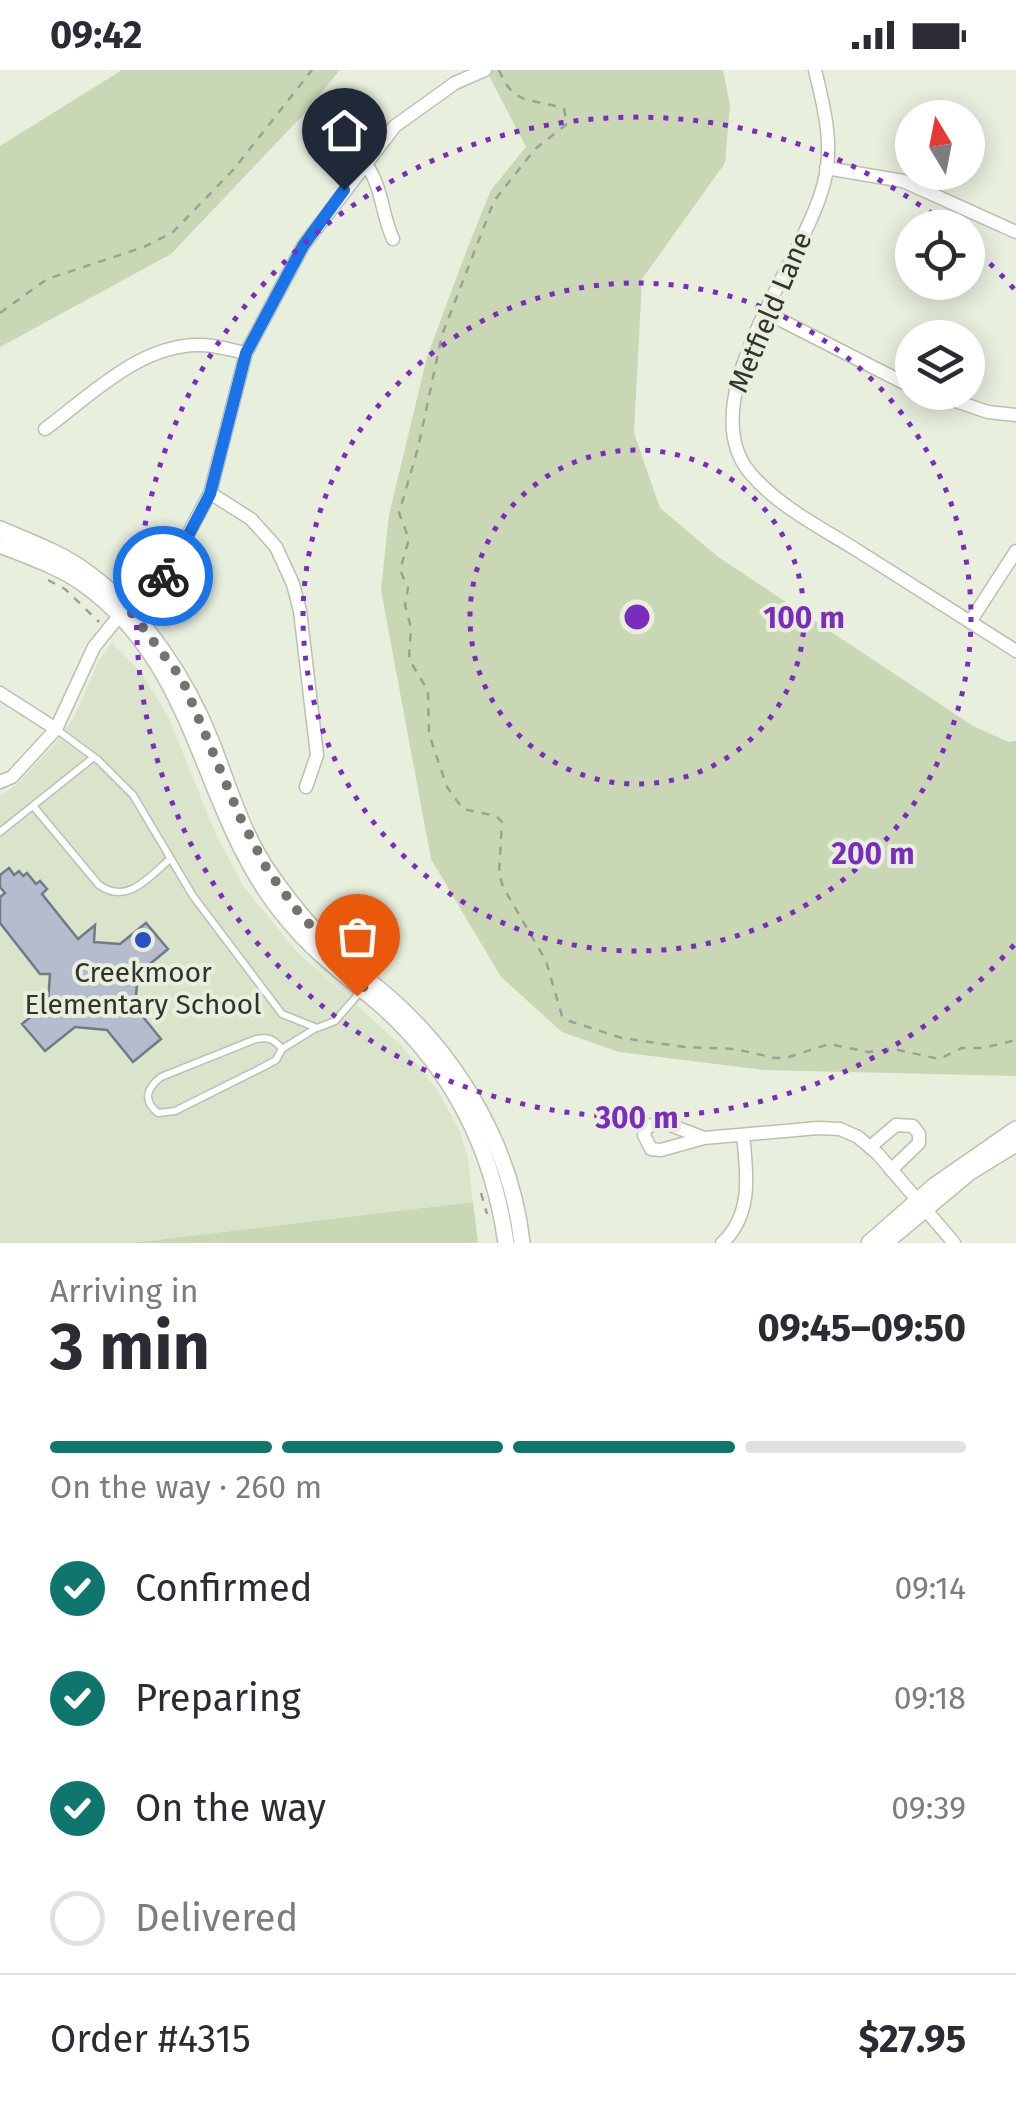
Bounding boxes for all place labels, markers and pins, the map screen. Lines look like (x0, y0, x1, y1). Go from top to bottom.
pin (302, 88, 387, 191)
centre of rings (619, 599, 655, 635)
pin (315, 894, 400, 997)
marker: Creekmoor Elementary School (132, 929, 154, 951)
place label: Creekmoor Elementary School (25, 956, 261, 1021)

